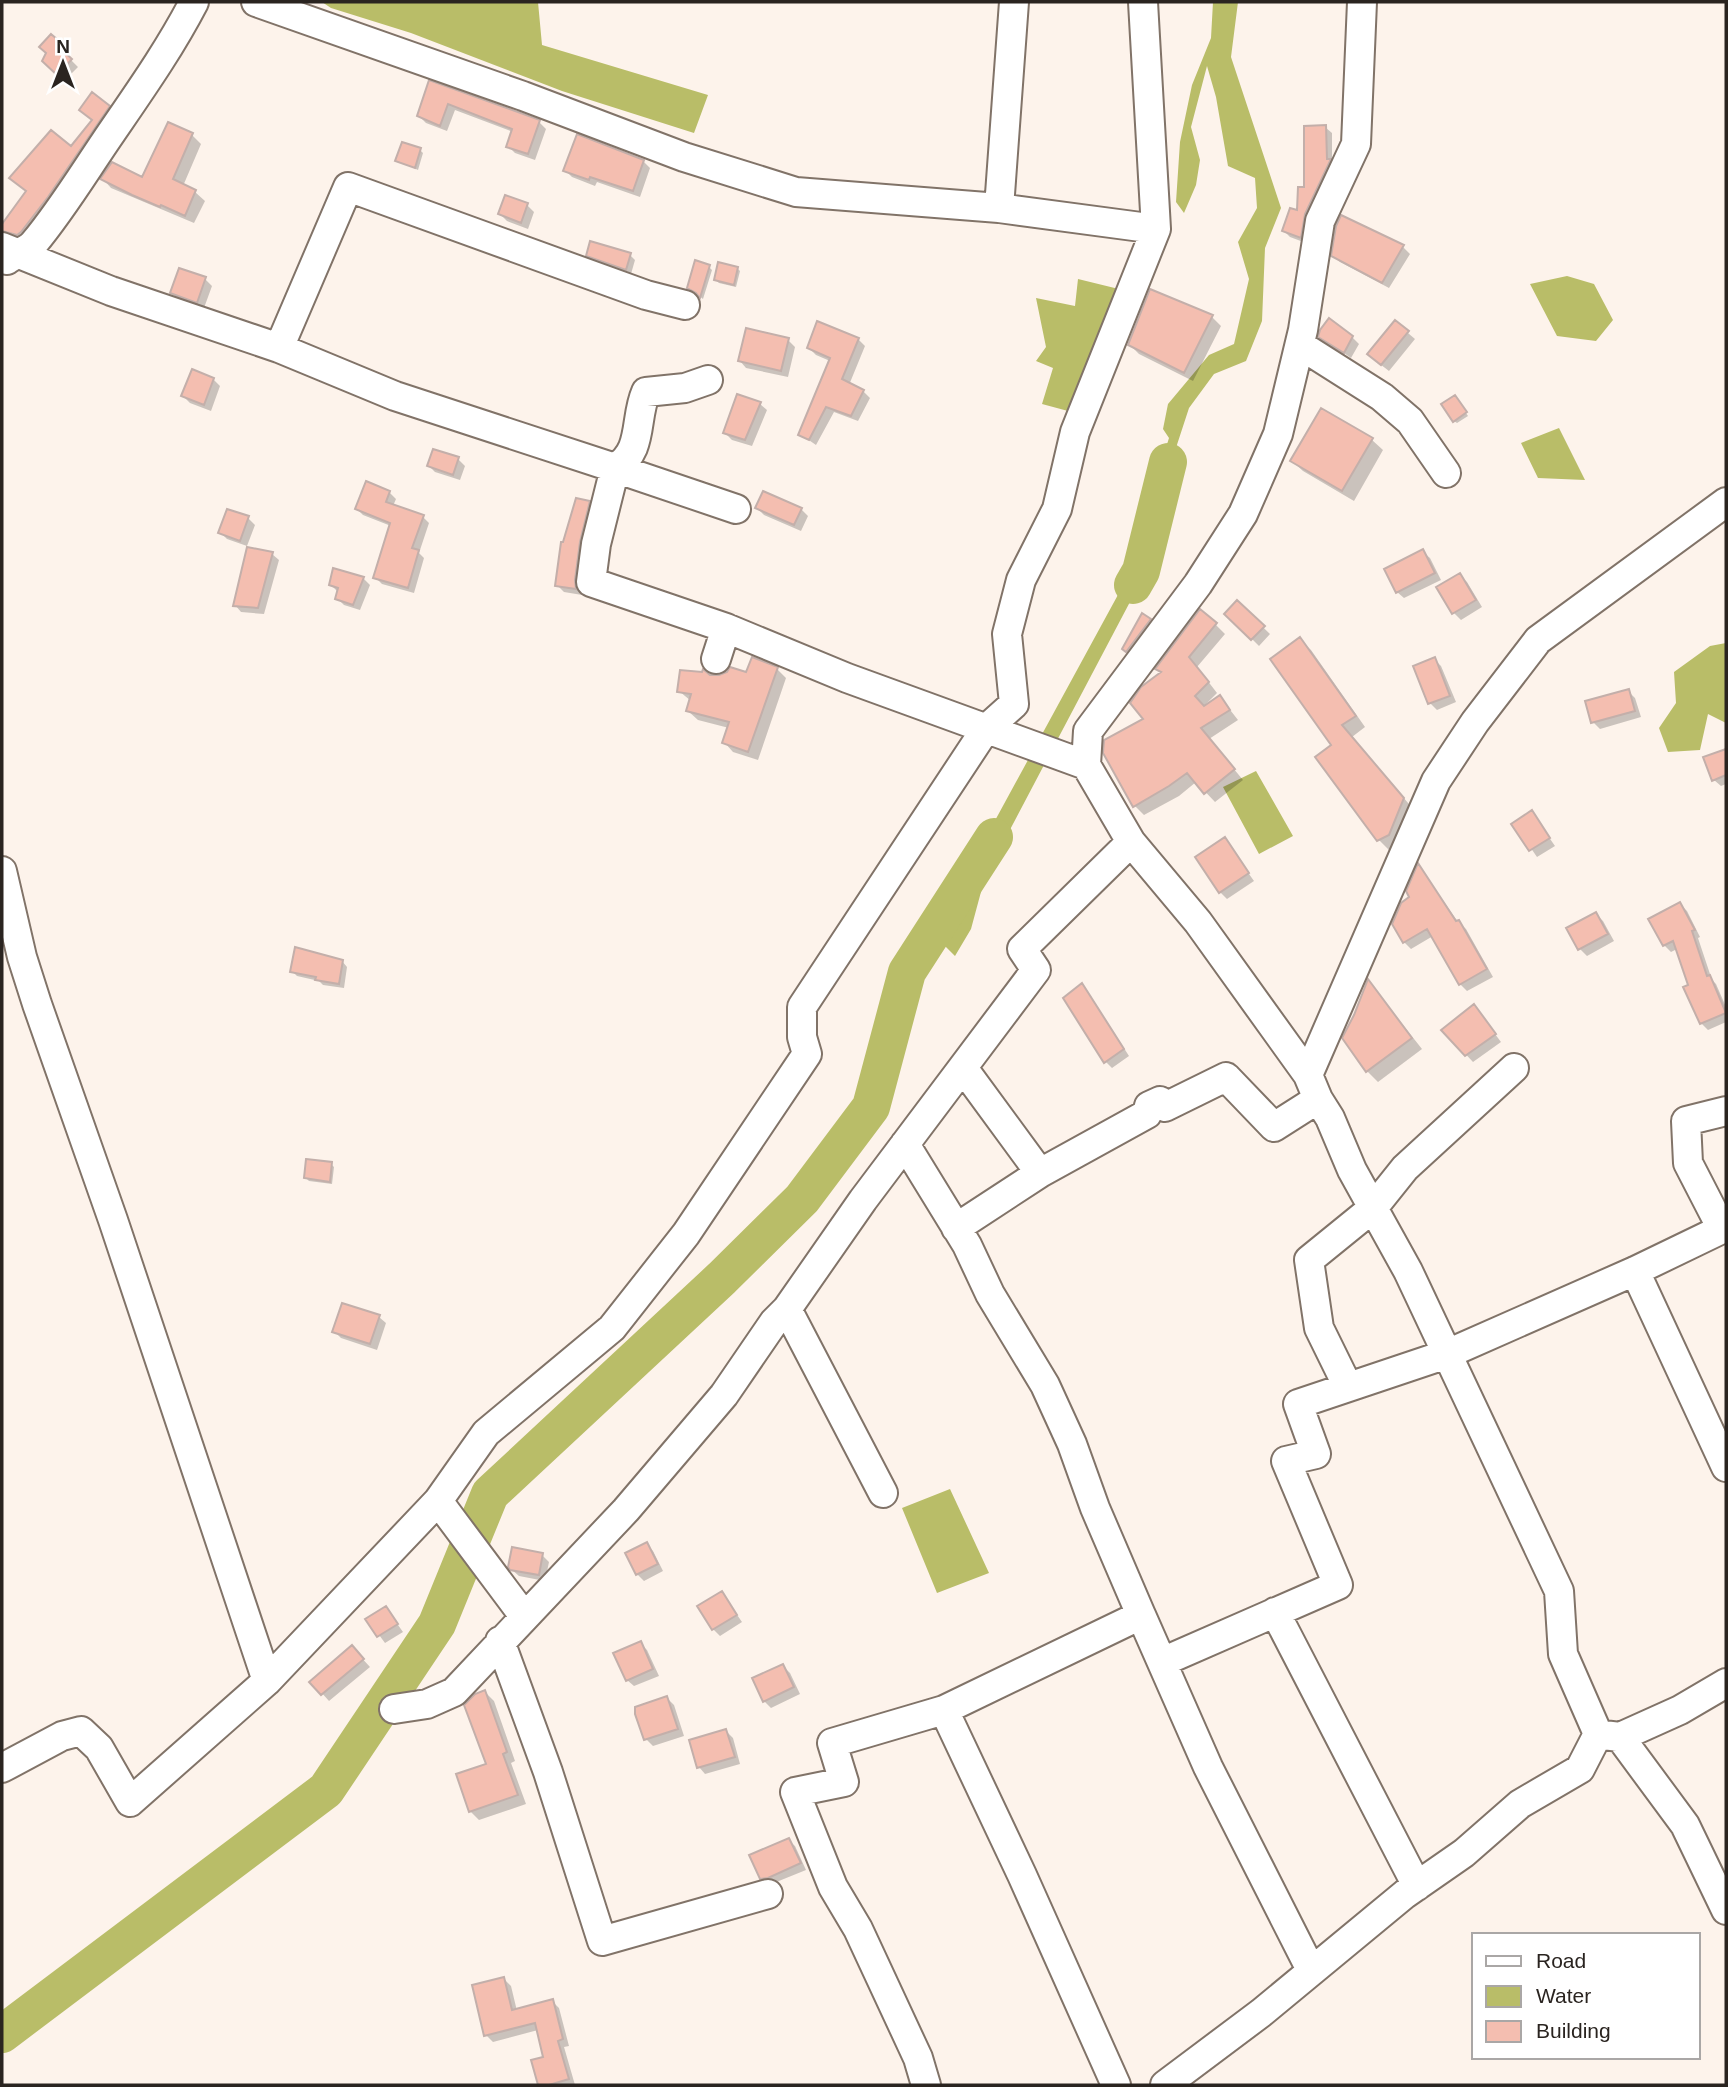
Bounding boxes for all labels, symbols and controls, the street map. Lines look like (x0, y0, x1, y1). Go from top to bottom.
north arrow (28, 28, 98, 98)
text: N (56, 36, 70, 57)
legend (1472, 1933, 1700, 2059)
text: Road (1536, 1949, 1586, 1972)
text: Water (1536, 1984, 1591, 2007)
text: Building (1536, 2019, 1611, 2042)

